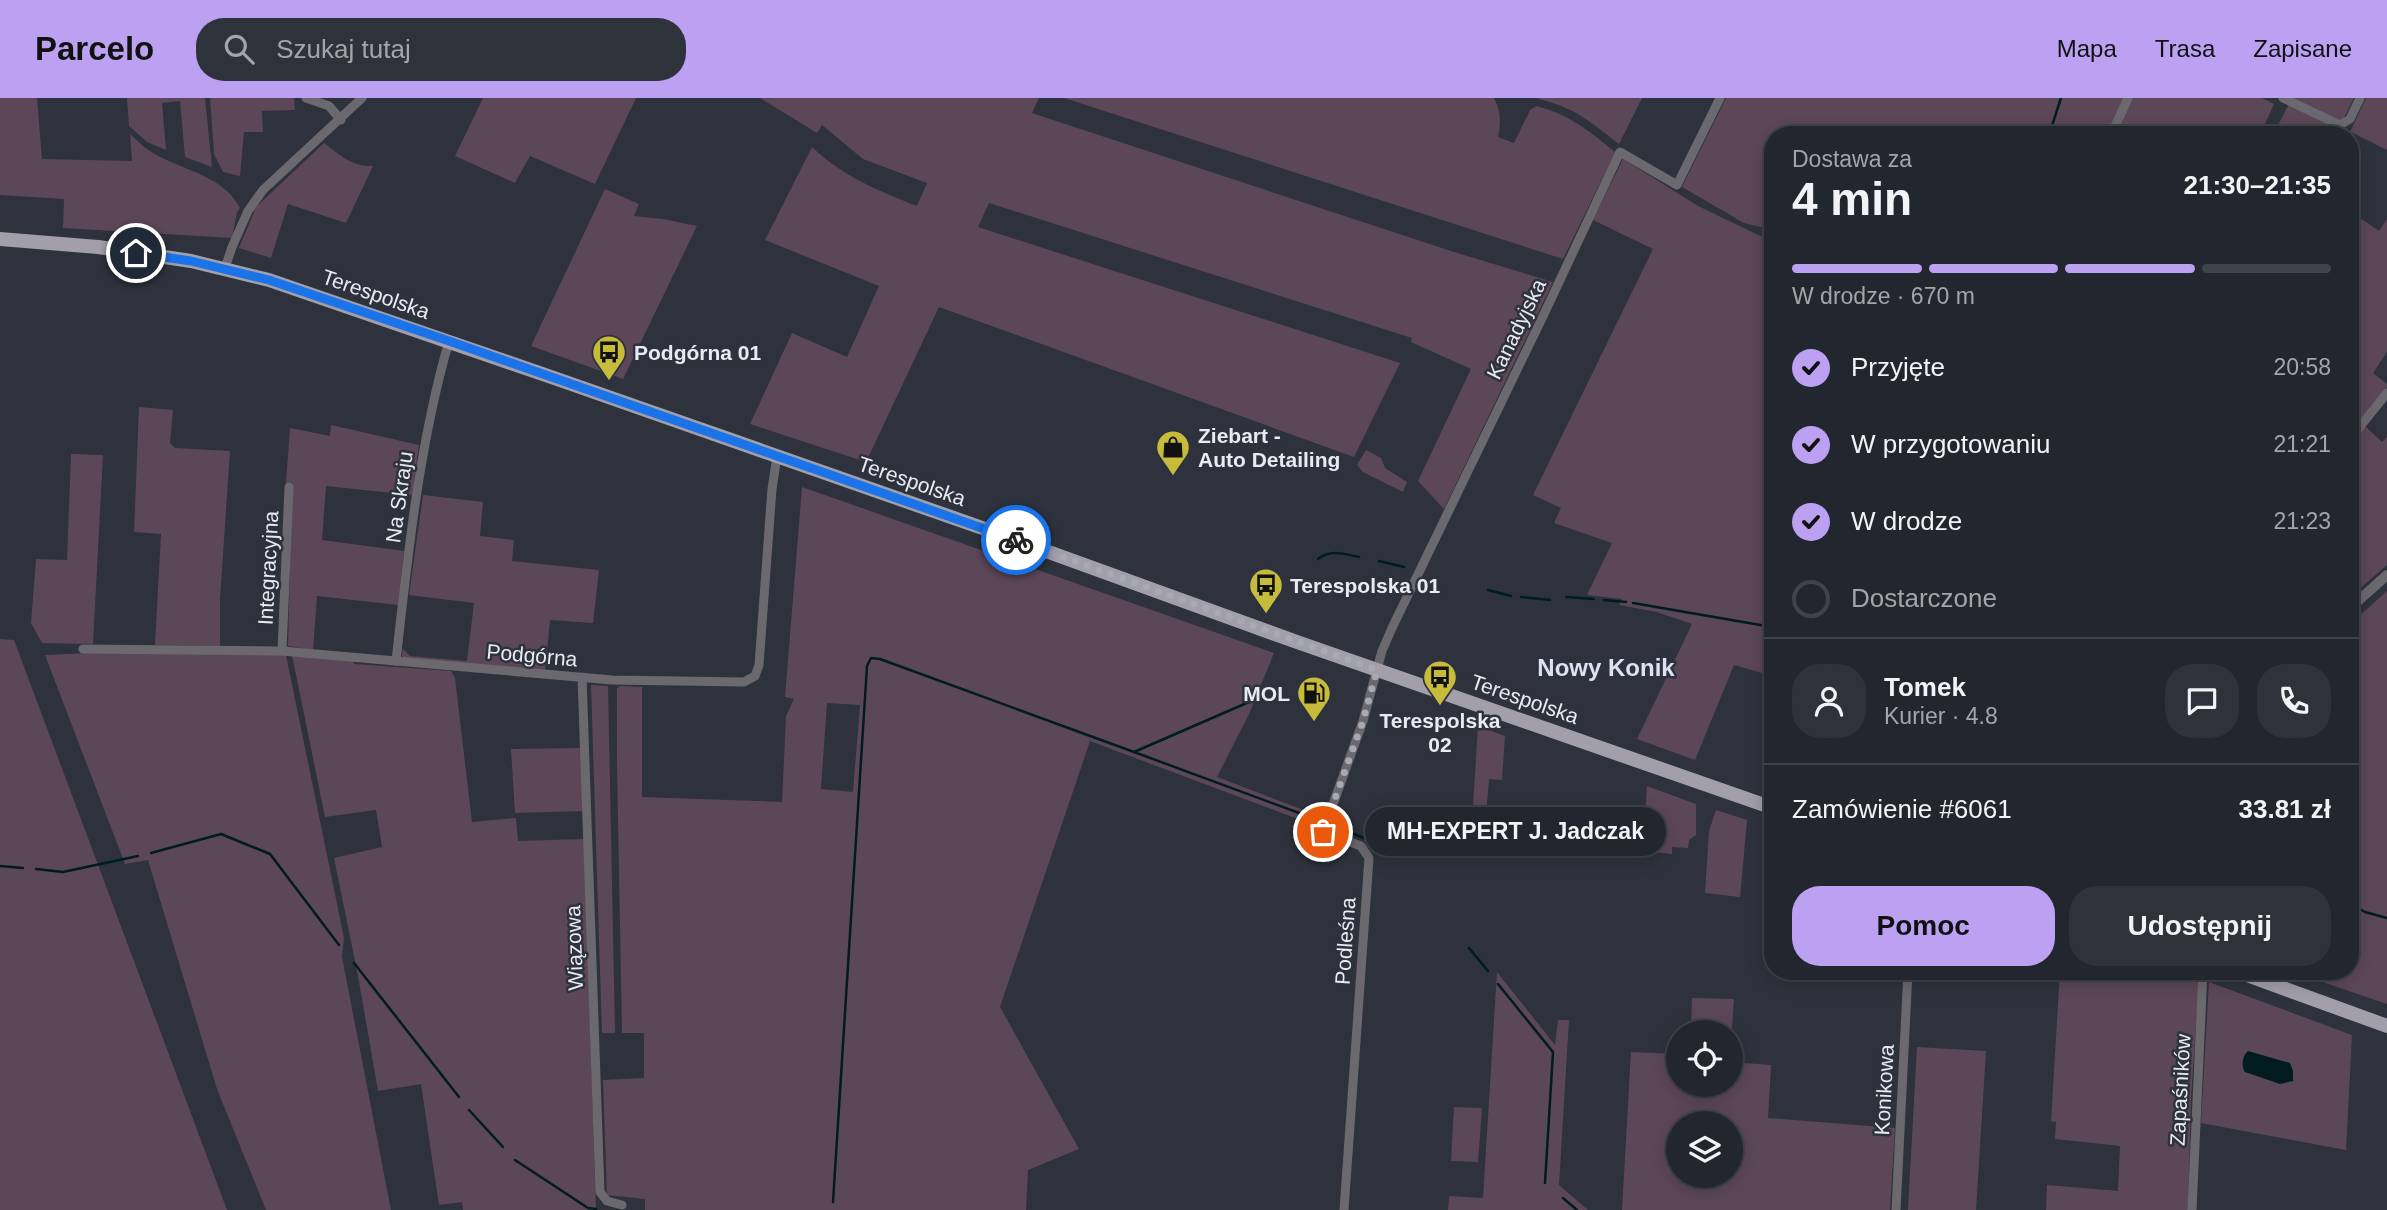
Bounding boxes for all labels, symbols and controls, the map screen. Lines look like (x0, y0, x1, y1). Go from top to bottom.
search box (196, 18, 686, 81)
text: Parcelo (35, 30, 154, 67)
icon: search (220, 30, 258, 68)
text: Szukaj tutaj (276, 34, 411, 64)
text: Mapa (2057, 35, 2117, 62)
text: Trasa (2155, 35, 2215, 62)
text: Zapisane (2253, 35, 2352, 62)
text: Dostawa za (1792, 146, 1912, 172)
text: 21:30–21:35 (2184, 170, 2331, 200)
text: 4 min (1792, 173, 1912, 225)
pin (106, 223, 166, 283)
icon: home (117, 234, 155, 272)
street label: Terespolska (319, 265, 433, 323)
street label: Kanadyjska (1482, 275, 1550, 383)
text: W drodze · 670 m (1792, 283, 1975, 309)
bus stop icon: Podgórna 01 (590, 333, 628, 382)
place label: Podgórna 01 (634, 341, 762, 364)
icon: check (1792, 349, 1830, 387)
text: Przyjęte (1851, 352, 1945, 382)
text: 20:58 (2273, 354, 2331, 380)
place label: Ziebart - Auto Detailing (1198, 424, 1340, 471)
icon: check (1792, 426, 1830, 464)
shop icon: Ziebart - Auto Detailing (1154, 428, 1192, 477)
text: W przygotowaniu (1851, 429, 2050, 459)
text: 21:21 (2273, 431, 2331, 457)
street label: Na Skraju (381, 450, 417, 544)
street label: Terespolska (855, 452, 969, 510)
icon: check (1792, 503, 1830, 541)
courier (981, 505, 1051, 575)
text: W drodze (1851, 506, 1962, 536)
text: 21:23 (2273, 508, 2331, 534)
street label: Integracyjna (254, 510, 282, 626)
icon: bike (997, 521, 1035, 559)
bus stop icon: Terespolska 01 (1247, 566, 1285, 615)
place label: Terespolska 01 (1290, 574, 1441, 597)
text: Dostarczone (1851, 583, 1997, 613)
street label: Podgórna (486, 640, 579, 670)
district label: Nowy Konik (1537, 654, 1675, 681)
bus stop icon: Terespolska 02 (1421, 658, 1459, 707)
button: person (1792, 664, 1866, 738)
button: chat (2165, 664, 2239, 738)
button: phone (2257, 664, 2331, 738)
street label: Terespolska (1468, 670, 1582, 728)
text: Tomek (1884, 672, 1966, 702)
fuel station icon: MOL (1295, 674, 1333, 723)
place label: MOL (1243, 682, 1290, 705)
text: Kurier · 4.8 (1884, 703, 1998, 729)
place label: Terespolska 02 (1379, 709, 1501, 756)
text: Zamówienie #6061 (1792, 794, 2012, 824)
text: 33.81 zł (2238, 794, 2331, 824)
pin (1293, 802, 1353, 862)
callout: MH-EXPERT J. Jadczak (1365, 808, 1666, 856)
icon: bag (1304, 813, 1342, 851)
text: MH-EXPERT J. Jadczak (1387, 818, 1644, 844)
button: Pomoc (1792, 886, 2055, 966)
button: Udostępnij (2069, 886, 2331, 966)
street label: Podleśna (1330, 896, 1360, 985)
street label: Wiązowa (561, 905, 587, 991)
map controls (1666, 1020, 1743, 1188)
button: locate (1666, 1020, 1743, 1097)
street label: Zapaśników (2166, 1033, 2194, 1147)
street label: Konikowa (1870, 1044, 1898, 1136)
button: layers (1666, 1111, 1743, 1188)

